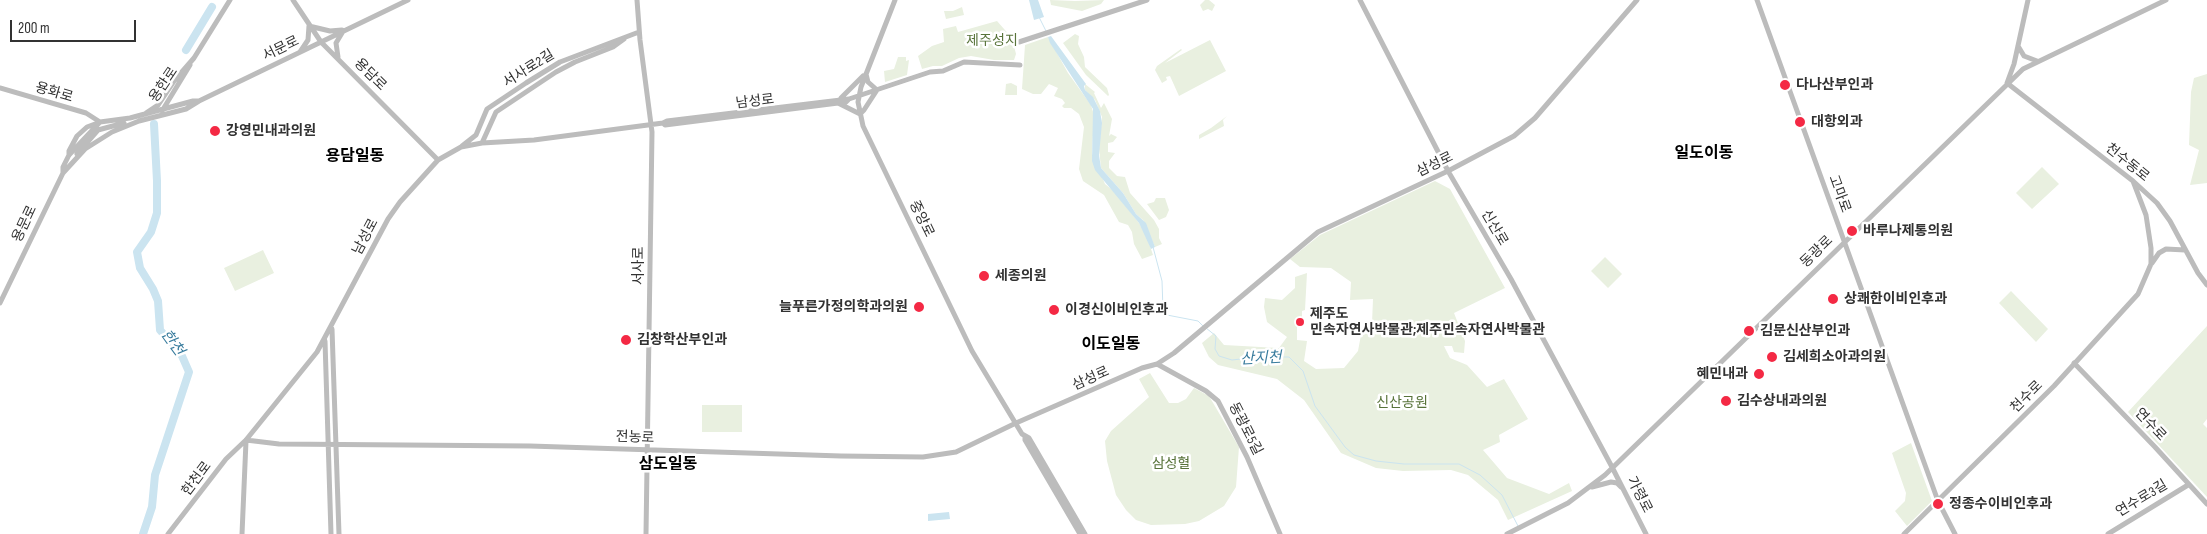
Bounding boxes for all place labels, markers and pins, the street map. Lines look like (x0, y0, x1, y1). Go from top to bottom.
place label: 다나산부인과 (1796, 77, 1873, 93)
marker: 다나산부인과 (1778, 78, 1792, 92)
place label: 대항외과 (1811, 114, 1863, 130)
marker: 대항외과 (1793, 115, 1807, 129)
place label: 강영민내과의원 (226, 123, 316, 139)
marker: 강영민내과의원 (208, 124, 222, 138)
place label: 바루나제통의원 (1863, 223, 1953, 239)
marker: 바루나제통의원 (1845, 224, 1859, 238)
place label: 세종의원 (995, 268, 1047, 284)
marker: 세종의원 (977, 269, 991, 283)
place label: 상쾌한이비인후과 (1844, 291, 1947, 307)
marker: 상쾌한이비인후과 (1826, 292, 1840, 306)
place label: 늘푸른가정의학과의원 (779, 299, 908, 315)
marker: 늘푸른가정의학과의원 (912, 300, 926, 314)
place label: 이경신이비인후과 (1065, 302, 1168, 318)
marker: 이경신이비인후과 (1047, 303, 1061, 317)
place label: 제주도 민속자연사박물관;제주민속자연사박물관 (1310, 306, 1545, 338)
marker: 제주도 민속자연사박물관;제주민속자연사박물관 (1294, 316, 1306, 328)
place label: 김문신산부인과 (1760, 323, 1850, 339)
marker: 김문신산부인과 (1742, 324, 1756, 338)
place label: 김창학산부인과 (637, 332, 727, 348)
marker: 김창학산부인과 (619, 333, 633, 347)
place label: 김세희소아과의원 (1783, 349, 1886, 365)
marker: 김세희소아과의원 (1765, 350, 1779, 364)
place label: 혜민내과 (1696, 366, 1748, 382)
marker: 혜민내과 (1752, 367, 1766, 381)
place label: 김수상내과의원 (1737, 393, 1827, 409)
marker: 김수상내과의원 (1719, 394, 1733, 408)
place label: 정종수이비인후과 (1949, 496, 2052, 512)
marker: 정종수이비인후과 (1931, 497, 1945, 511)

